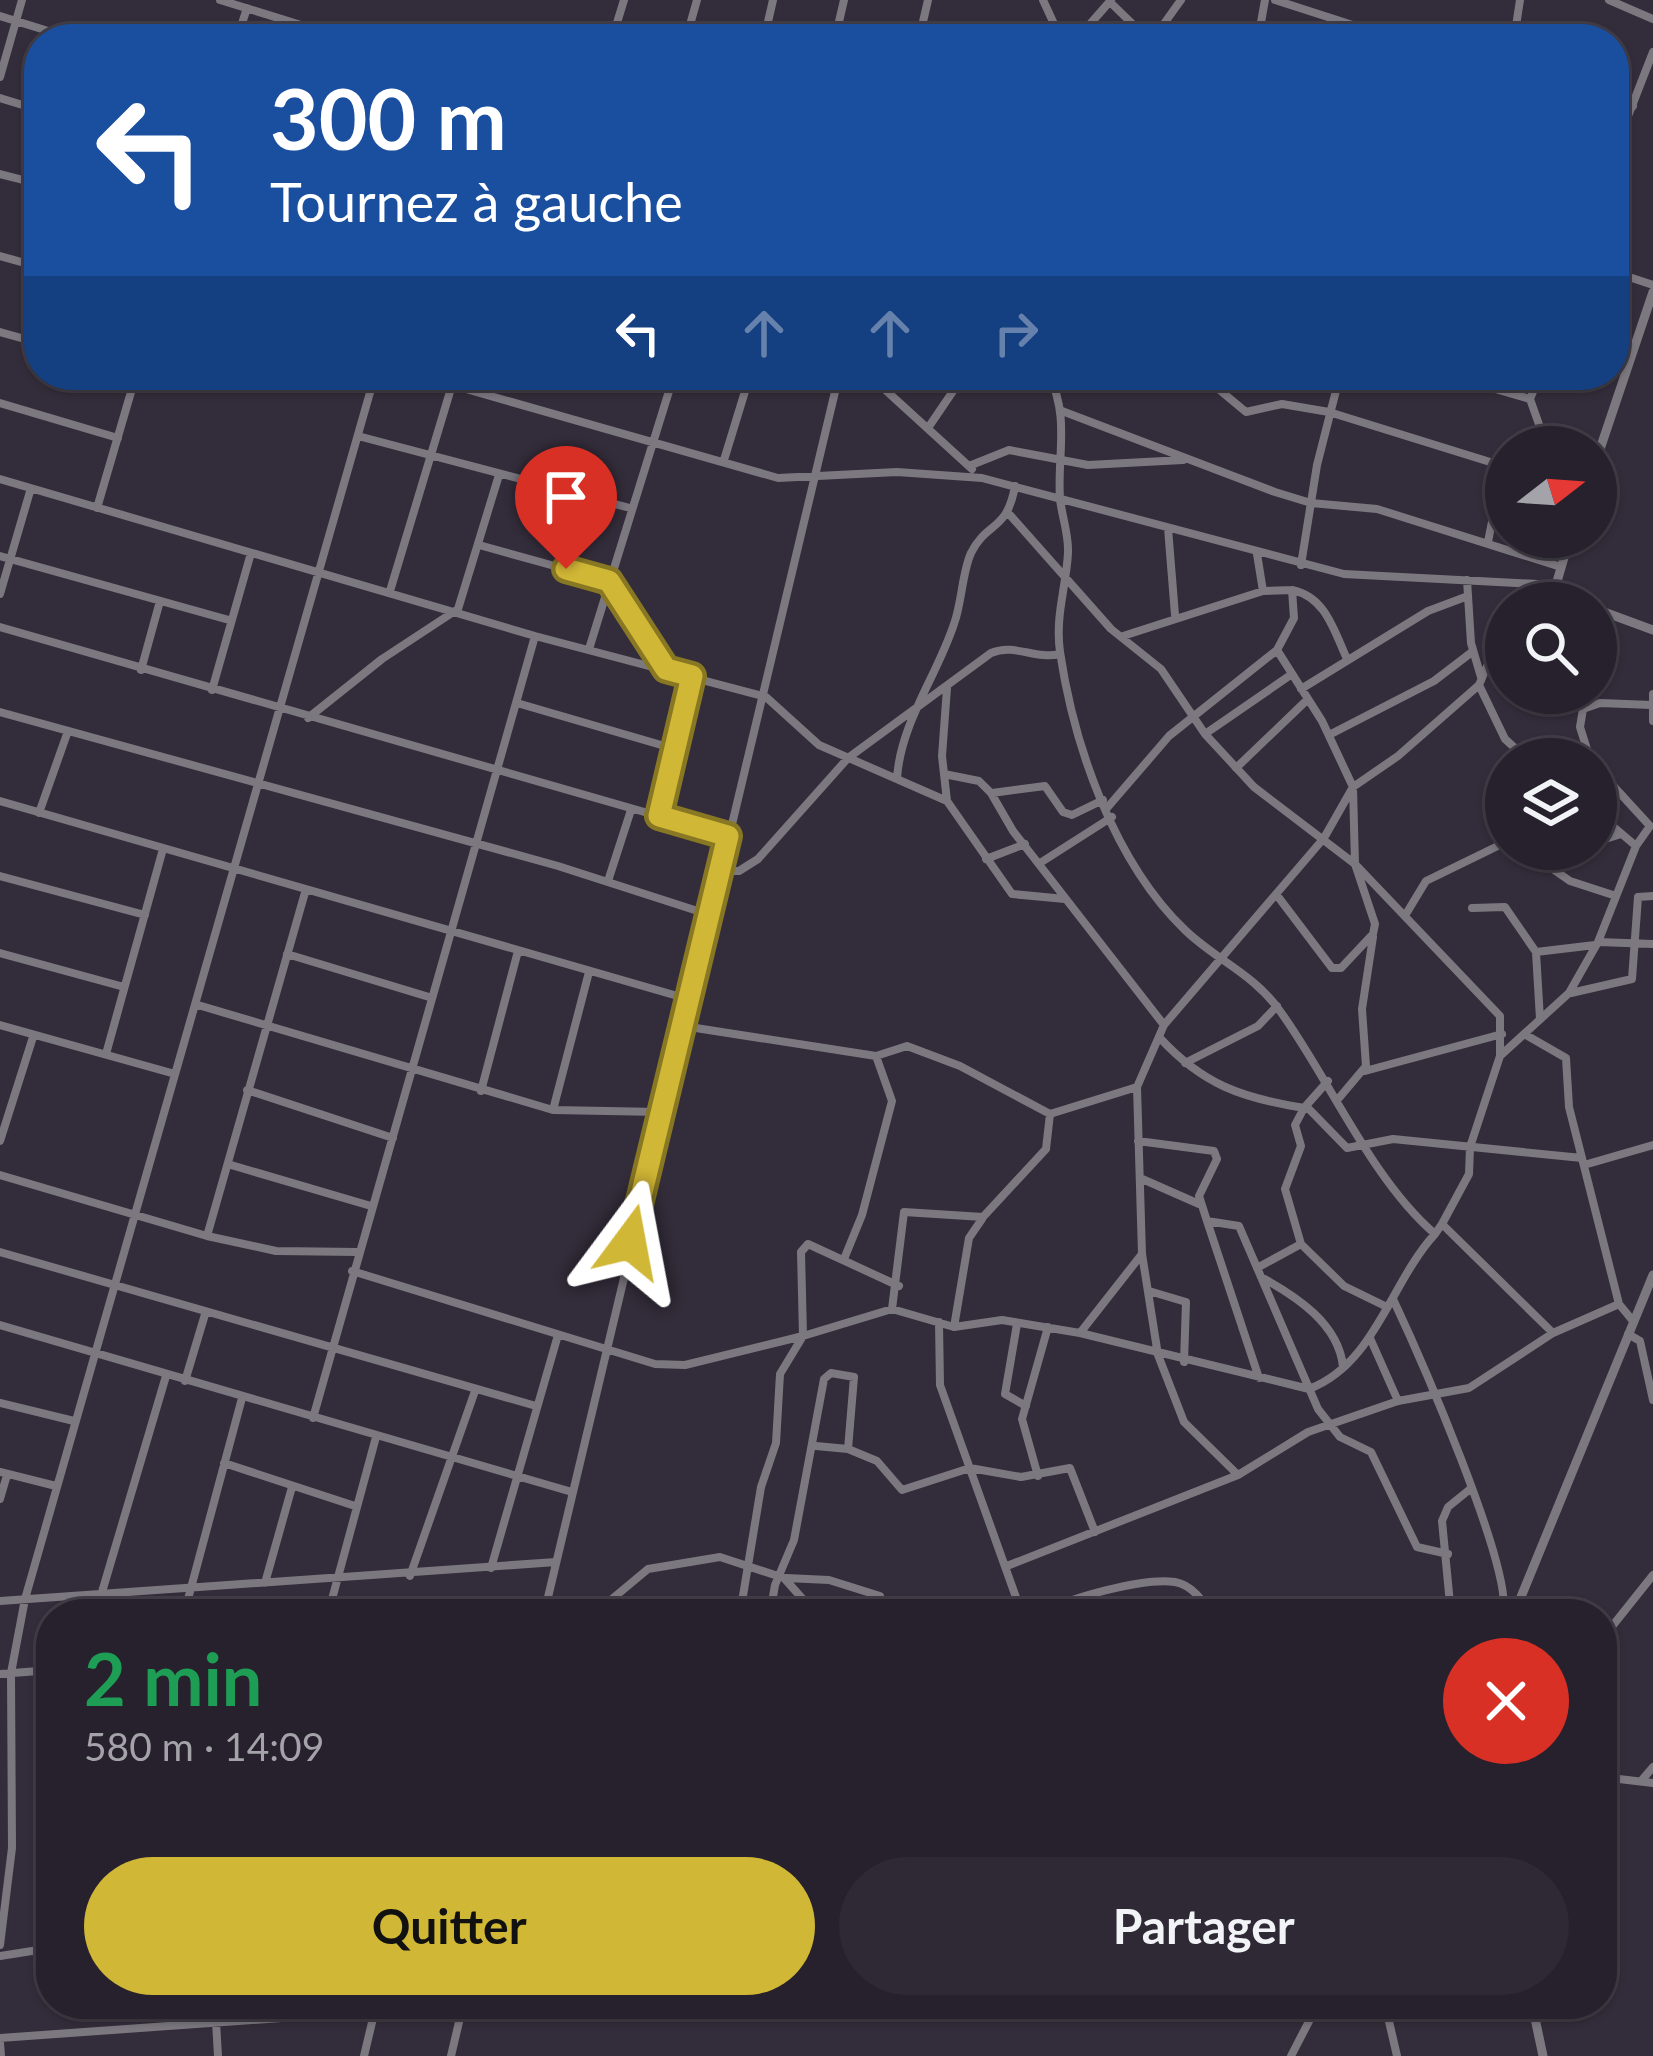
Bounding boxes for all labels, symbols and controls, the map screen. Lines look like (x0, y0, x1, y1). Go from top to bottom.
text: 300 m (270, 67, 507, 168)
icon: left (72, 72, 228, 228)
text: Tournez à gauche (270, 169, 683, 234)
icon: left (605, 300, 671, 366)
icon: ahead (731, 300, 797, 366)
icon: ahead (857, 300, 923, 366)
icon: right (983, 300, 1049, 366)
north arrow (1485, 426, 1617, 558)
map controls (1485, 426, 1617, 870)
pin (515, 446, 617, 569)
icon: arrive (533, 464, 599, 530)
button: search (1485, 582, 1617, 714)
button: layers (1485, 738, 1617, 870)
position arrow (567, 1179, 693, 1305)
text: 2 min (84, 1635, 262, 1721)
button: close (1443, 1638, 1569, 1764)
text: 580 m · 14:09 (84, 1723, 324, 1769)
button: Quitter (84, 1857, 815, 1995)
button: Partager (839, 1857, 1569, 1995)

